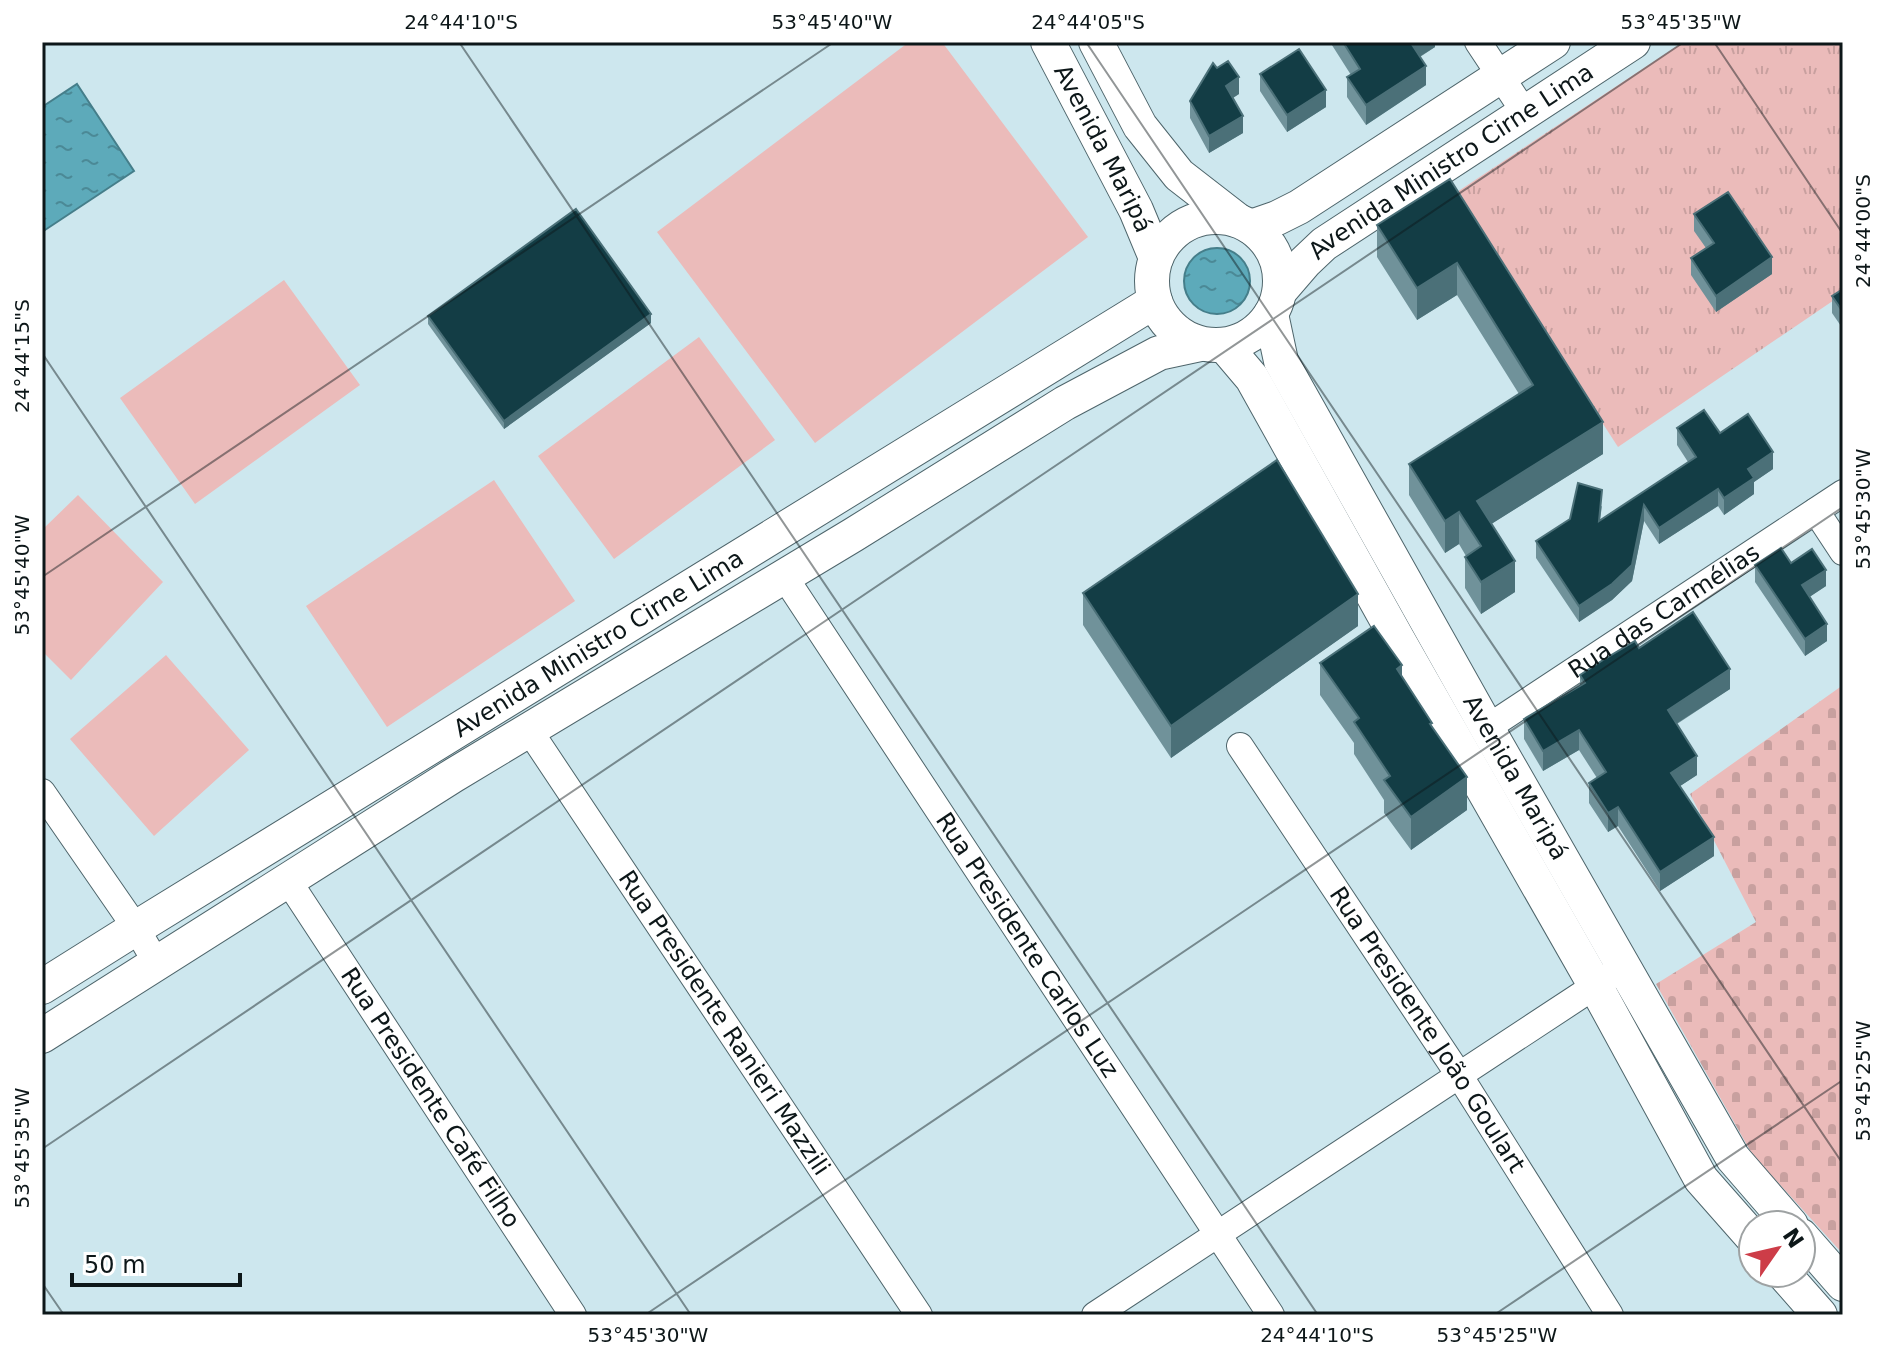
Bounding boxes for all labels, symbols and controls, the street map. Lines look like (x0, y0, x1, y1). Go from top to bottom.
text: 24°44'10"S (404, 10, 518, 34)
text: 53°45'40"W (772, 10, 893, 34)
text: 24°44'05"S (1031, 10, 1145, 34)
text: 53°45'35"W (1621, 10, 1742, 34)
street label: Avenida Ministro Cirne Lima (1303, 58, 1599, 265)
street label: Avenida Maripá (1048, 60, 1158, 237)
text: 24°44'00"S (1851, 174, 1875, 288)
text: 24°44'15"S (10, 299, 34, 413)
text: 53°45'30"W (1851, 448, 1875, 569)
text: 53°45'40"W (10, 514, 34, 635)
street label: Rua das Carmélias (1563, 538, 1765, 684)
street label: Avenida Ministro Cirne Lima (448, 544, 748, 743)
street label: Avenida Maripá (1457, 690, 1574, 865)
street label: Rua Presidente Carlos Luz (930, 807, 1125, 1083)
street label: Rua Presidente Ranieri Mazzili (613, 865, 836, 1180)
street label: Rua Presidente João Goulart (1324, 882, 1531, 1178)
street label: Rua Presidente Café Filho (335, 962, 526, 1233)
text: 53°45'25"W (1851, 1020, 1875, 1141)
text: 53°45'35"W (10, 1087, 34, 1208)
north arrow (1737, 1209, 1817, 1289)
text: N (1778, 1223, 1809, 1253)
scale bar (72, 1237, 240, 1287)
text: 50 m (84, 1251, 146, 1279)
text: 53°45'30"W (588, 1323, 709, 1347)
text: 24°44'10"S (1260, 1323, 1374, 1347)
text: 53°45'25"W (1437, 1323, 1558, 1347)

